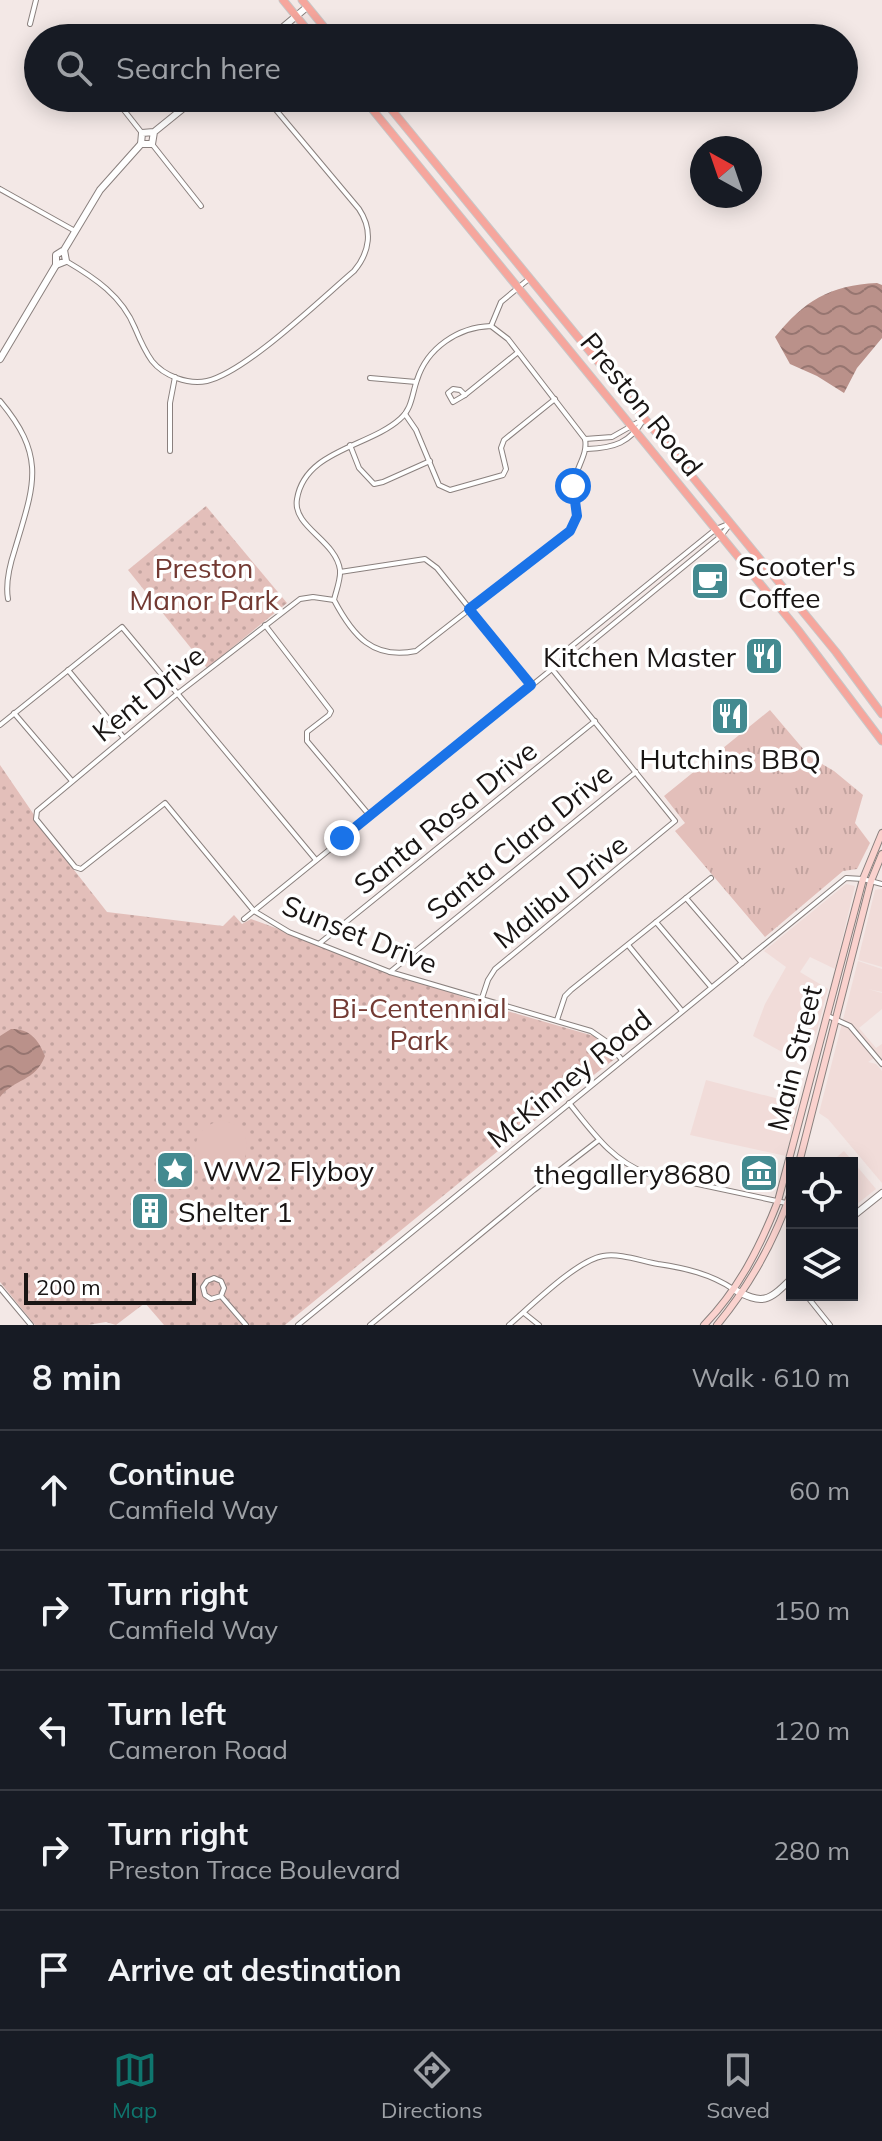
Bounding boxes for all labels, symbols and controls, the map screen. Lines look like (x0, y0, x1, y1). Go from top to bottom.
search box (24, 24, 858, 112)
icon: search (52, 46, 96, 90)
text: Search here (116, 49, 281, 87)
north arrow (690, 136, 762, 208)
street label: Preston Road (573, 325, 711, 483)
route start (555, 468, 591, 504)
place label: Scooter's Coffee (738, 548, 856, 615)
park label: Preston Manor Park (129, 550, 279, 617)
cafe icon: Scooter's Coffee (689, 560, 731, 602)
restaurant icon: Kitchen Master (743, 635, 785, 677)
street label: Kent Drive (85, 637, 211, 749)
place label: Kitchen Master (543, 639, 737, 674)
restaurant icon: Hutchins BBQ (709, 695, 751, 737)
street label: Santa Rosa Drive (346, 733, 544, 901)
place label: Hutchins BBQ (639, 741, 821, 776)
street label: Santa Clara Drive (419, 755, 619, 927)
route end (324, 820, 360, 856)
street label: Malibu Drive (486, 826, 634, 956)
street label: Sunset Drive (277, 887, 443, 981)
street label: Main Street (759, 981, 829, 1134)
park label: Bi-Centennial Park (331, 990, 507, 1057)
street label: McKinney Road (480, 1001, 658, 1155)
place icon: WW2 Flyboy (154, 1149, 196, 1191)
museum icon: thegallery8680 (738, 1152, 780, 1194)
place label: WW2 Flyboy (203, 1153, 374, 1188)
place label: thegallery8680 (534, 1156, 731, 1191)
map controls (786, 1157, 858, 1301)
button: locate (786, 1157, 858, 1229)
building icon: Shelter 1 (129, 1190, 171, 1232)
place label: Shelter 1 (178, 1194, 293, 1229)
button: layers (786, 1229, 858, 1301)
scale bar (24, 1269, 196, 1305)
text: 200 m (36, 1273, 101, 1301)
text: 8 min (32, 1356, 122, 1399)
text: Walk · 610 m (691, 1361, 850, 1394)
text: Continue (108, 1455, 235, 1493)
icon: ahead (32, 1468, 76, 1512)
text: 60 m (789, 1474, 850, 1507)
text: Camfield Way (108, 1493, 278, 1526)
text: Turn right (108, 1575, 248, 1613)
icon: right (32, 1588, 76, 1632)
text: 150 m (774, 1594, 850, 1627)
text: Camfield Way (108, 1613, 278, 1646)
text: Turn left (108, 1695, 226, 1733)
icon: left (32, 1708, 76, 1752)
text: 120 m (774, 1714, 850, 1747)
text: Cameron Road (108, 1733, 288, 1766)
text: Turn right (108, 1815, 248, 1853)
icon: right (32, 1828, 76, 1872)
text: 280 m (774, 1834, 850, 1867)
text: Preston Trace Boulevard (108, 1853, 401, 1886)
icon: arrive (32, 1948, 76, 1992)
text: Arrive at destination (108, 1951, 402, 1989)
tab: Map (112, 2048, 157, 2124)
tab: Directions (381, 2048, 483, 2124)
tab: Saved (707, 2048, 770, 2124)

